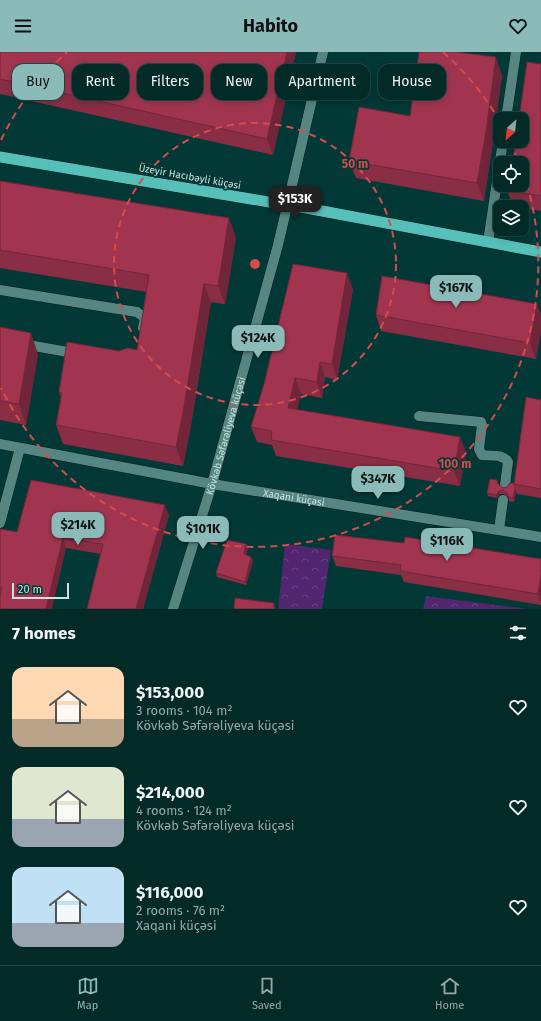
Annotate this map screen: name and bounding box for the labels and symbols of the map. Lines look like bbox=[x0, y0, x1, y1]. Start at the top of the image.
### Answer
north arrow bbox=[493, 112, 529, 148]
text: 50 m bbox=[342, 157, 368, 171]
street label: Üzeyir Hacıbəyli küçəsi bbox=[138, 160, 242, 192]
pin: $153K bbox=[267, 186, 323, 220]
centre of rings bbox=[248, 257, 262, 271]
pin: $167K bbox=[428, 275, 484, 309]
pin: $124K bbox=[230, 325, 286, 359]
street label: Kövkəb Səfərəliyeva küçəsi bbox=[204, 375, 248, 497]
text: 100 m bbox=[439, 457, 471, 471]
pin: $347K bbox=[350, 466, 406, 500]
street label: Xaqani küçəsi bbox=[262, 487, 326, 509]
pin: $214K bbox=[50, 512, 106, 546]
pin: $101K bbox=[175, 516, 231, 550]
pin: $116K bbox=[419, 528, 475, 562]
scale bar bbox=[12, 581, 69, 600]

